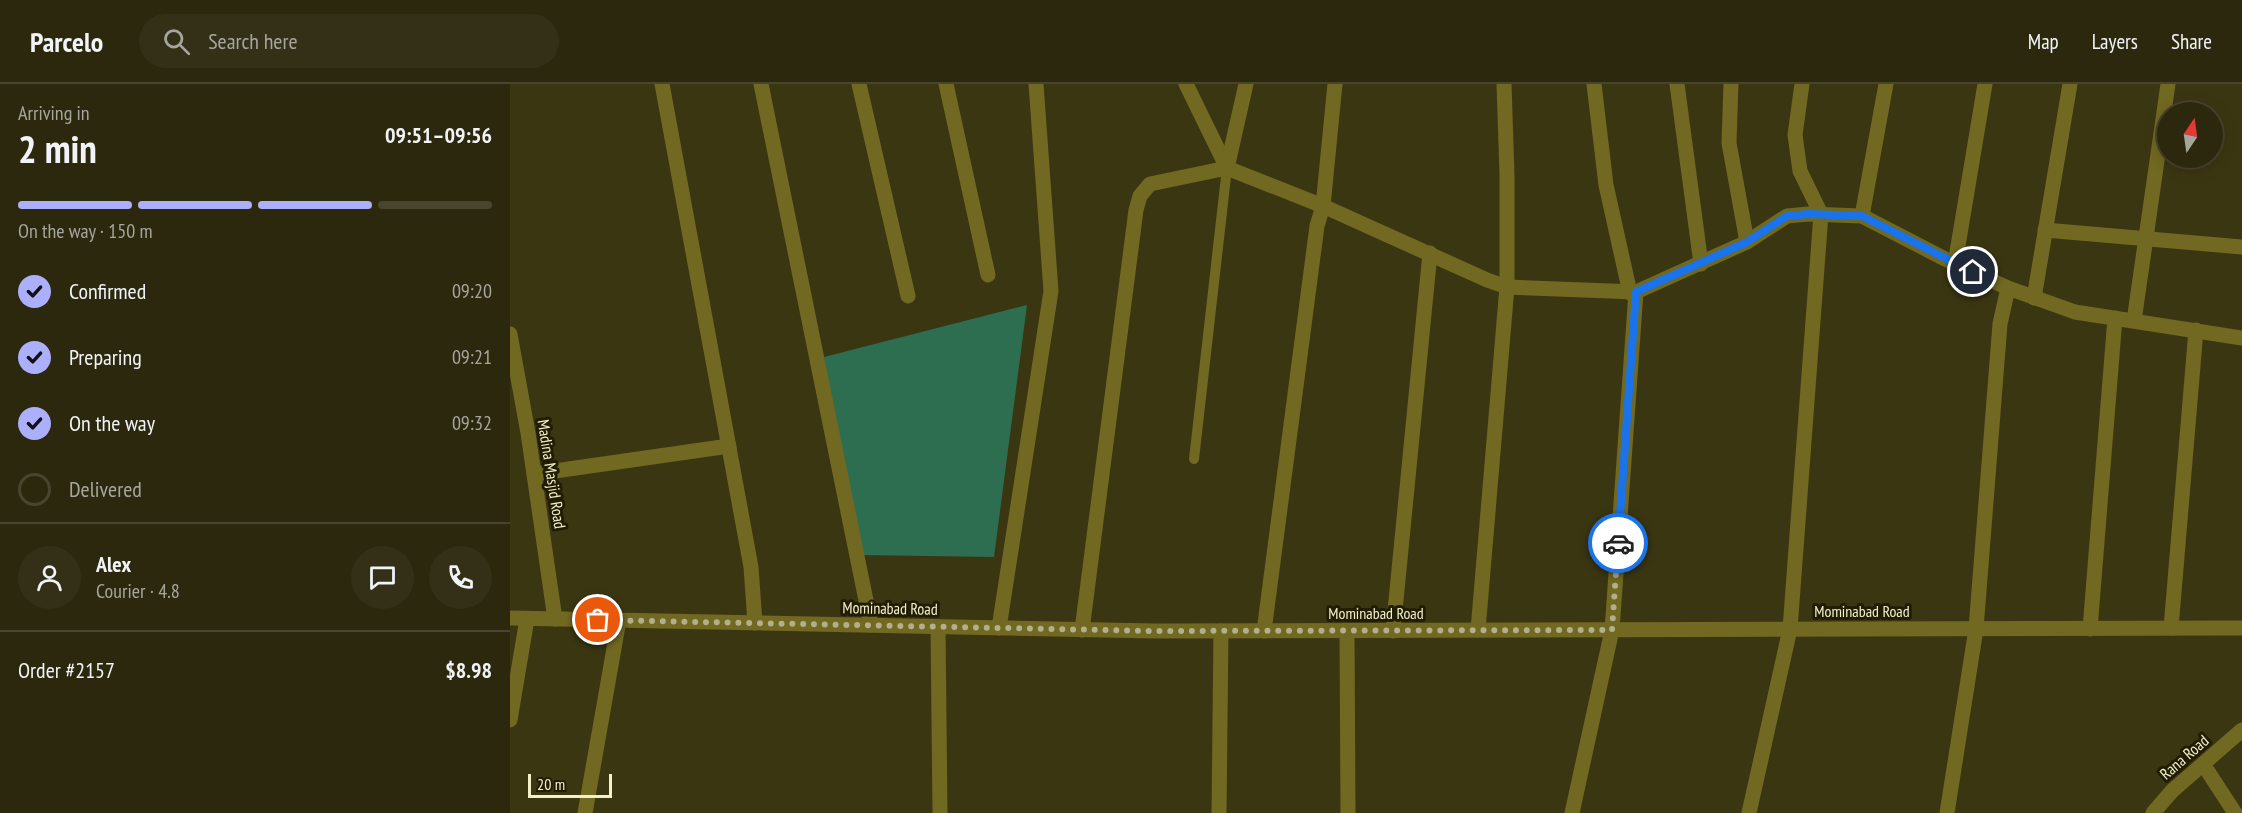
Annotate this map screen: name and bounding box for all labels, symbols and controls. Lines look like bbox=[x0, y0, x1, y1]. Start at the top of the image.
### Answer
search box bbox=[139, 14, 559, 68]
text: Parcelo bbox=[30, 23, 103, 60]
icon: search bbox=[160, 25, 193, 58]
text: Search here bbox=[208, 27, 298, 55]
text: Map bbox=[2028, 28, 2059, 55]
text: Layers bbox=[2092, 28, 2138, 55]
text: Share bbox=[2171, 28, 2212, 55]
text: Arriving in bbox=[18, 100, 90, 126]
north arrow bbox=[2157, 102, 2223, 168]
map controls bbox=[2157, 102, 2223, 168]
text: 09:51–09:56 bbox=[385, 121, 492, 149]
text: 2 min bbox=[18, 123, 97, 174]
text: On the way · 150 m bbox=[18, 218, 153, 244]
pin bbox=[1947, 246, 1998, 297]
icon: home bbox=[1956, 255, 1989, 288]
icon: check bbox=[18, 275, 51, 308]
text: Confirmed bbox=[69, 277, 146, 305]
text: 09:20 bbox=[452, 278, 492, 304]
icon: check bbox=[18, 341, 51, 374]
text: Preparing bbox=[69, 343, 142, 371]
text: 09:21 bbox=[452, 344, 492, 370]
icon: check bbox=[18, 407, 51, 440]
text: On the way bbox=[69, 409, 155, 437]
text: 09:32 bbox=[452, 410, 492, 436]
street label: Madina Masjid Road bbox=[533, 418, 571, 530]
text: Delivered bbox=[69, 475, 142, 503]
courier bbox=[1588, 513, 1648, 573]
icon: car bbox=[1602, 527, 1635, 560]
button: person bbox=[18, 546, 81, 609]
button: chat bbox=[351, 546, 414, 609]
button: phone bbox=[429, 546, 492, 609]
text: Alex bbox=[96, 550, 131, 578]
text: Courier · 4.8 bbox=[96, 578, 180, 604]
pin bbox=[572, 594, 623, 645]
street label: Mominabad Road bbox=[842, 597, 938, 619]
street label: Mominabad Road bbox=[1814, 601, 1910, 621]
icon: bag bbox=[581, 603, 614, 636]
street label: Mominabad Road bbox=[1328, 603, 1424, 623]
text: Order #2157 bbox=[18, 656, 115, 684]
text: $8.98 bbox=[445, 656, 492, 684]
street label: Rana Road bbox=[2155, 730, 2213, 784]
scale bar bbox=[528, 771, 612, 798]
text: 20 m bbox=[537, 774, 565, 794]

